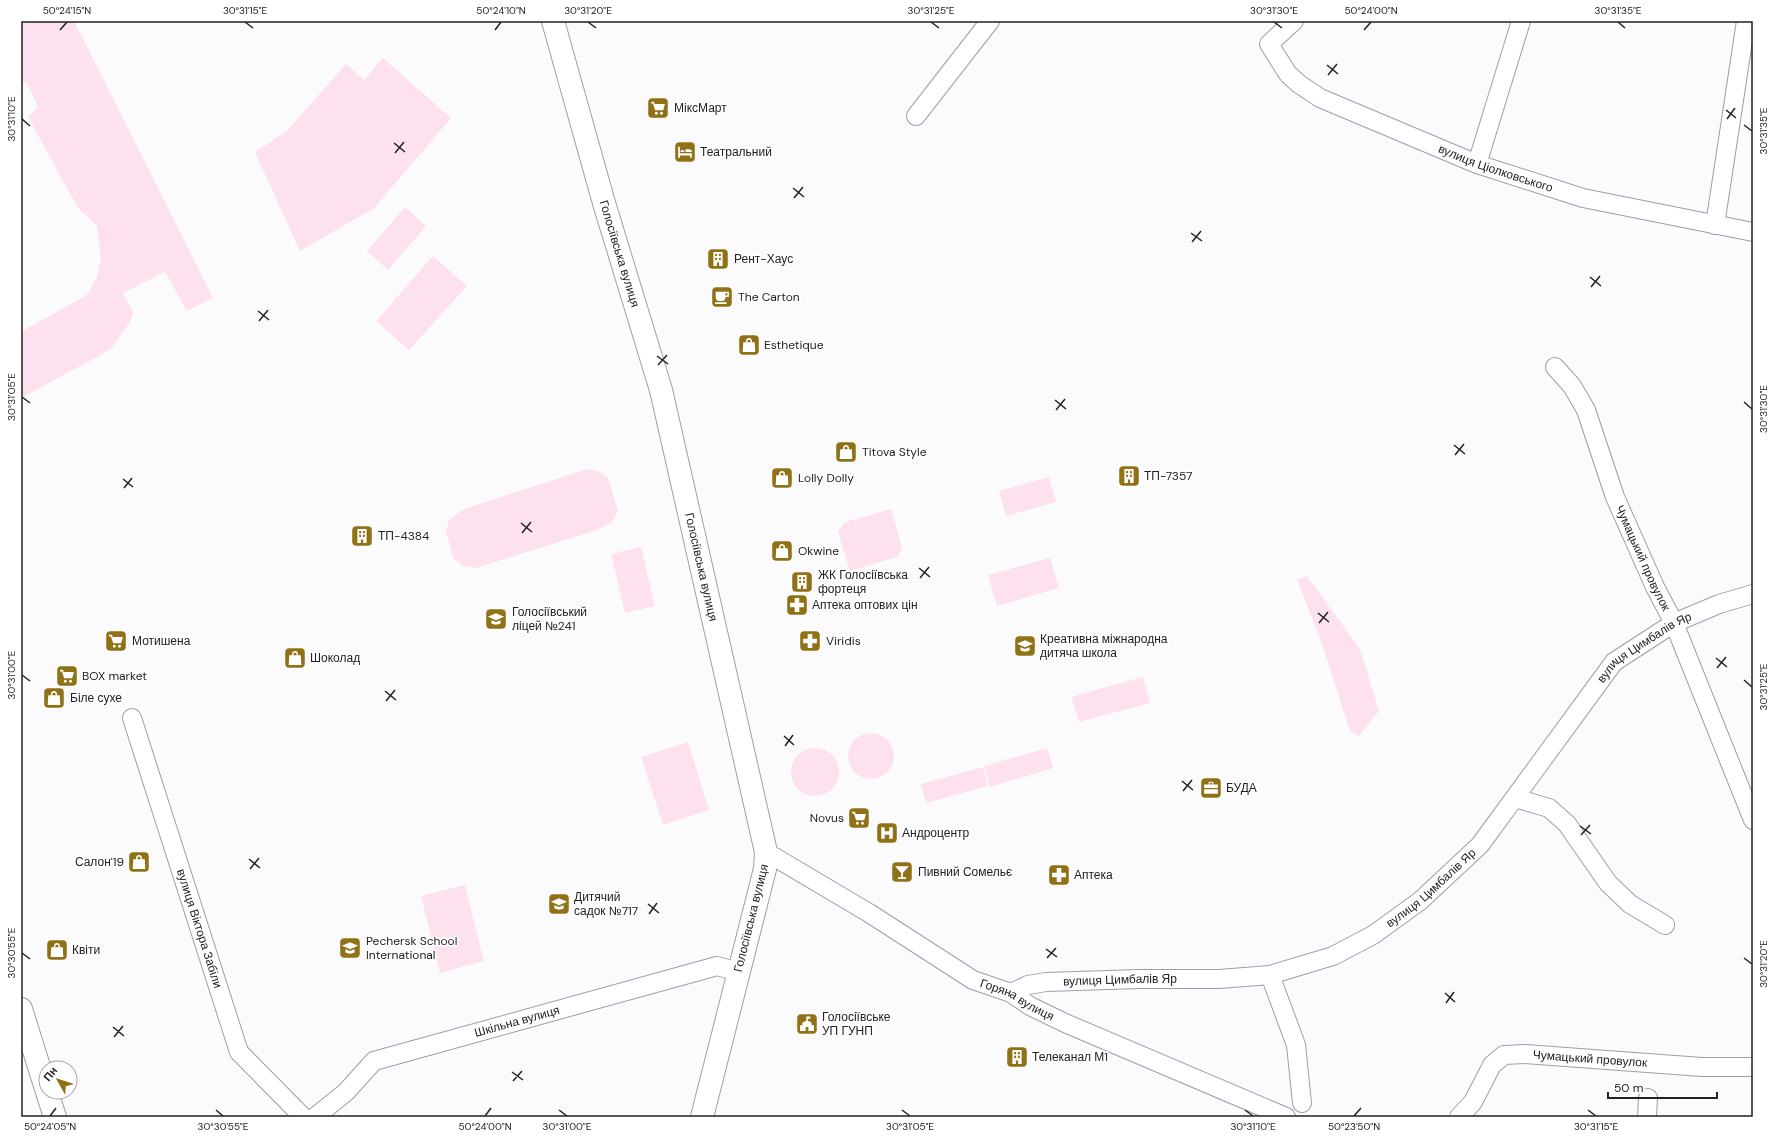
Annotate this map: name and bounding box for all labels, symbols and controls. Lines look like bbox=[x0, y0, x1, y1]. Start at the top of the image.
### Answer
text: 50°24'15"N bbox=[43, 4, 91, 17]
text: 30°31'15"E bbox=[223, 4, 267, 17]
text: 50°24'10"N bbox=[476, 4, 526, 17]
text: 30°31'20"E bbox=[564, 4, 612, 17]
text: 30°31'25"E bbox=[908, 4, 955, 17]
text: 30°31'30"E bbox=[1250, 4, 1298, 17]
text: 50°24'00"N bbox=[1344, 4, 1398, 17]
text: 30°31'35"E bbox=[1594, 4, 1642, 17]
supermarket icon: МіксМарт bbox=[645, 95, 671, 121]
text: 30°31'10"E bbox=[5, 96, 18, 142]
place label: МіксМарт bbox=[674, 100, 727, 116]
text: 30°31'35"E bbox=[1757, 107, 1770, 155]
hotel icon: Театральний bbox=[672, 139, 698, 165]
street label: вулиця Ціолковського bbox=[1436, 141, 1555, 196]
place label: Театральний bbox=[700, 144, 772, 160]
street label: Голосіївська вулиця bbox=[596, 198, 643, 309]
building icon: Рент-Хаус bbox=[705, 246, 731, 272]
place label: Рент-Хаус bbox=[734, 251, 793, 267]
cafe icon: The Carton bbox=[709, 284, 735, 310]
place label: The Carton bbox=[738, 289, 800, 305]
shop icon: Esthetique bbox=[736, 332, 762, 358]
place label: Esthetique bbox=[764, 337, 824, 353]
text: 30°31'05"E bbox=[5, 373, 18, 421]
text: 30°31'30"E bbox=[1757, 385, 1770, 433]
shop icon: Titova Style bbox=[833, 439, 859, 465]
place label: Titova Style bbox=[862, 444, 927, 460]
building icon: ТП-7357 bbox=[1116, 463, 1142, 489]
shop icon: Lolly Dolly bbox=[769, 465, 795, 491]
place label: ТП-7357 bbox=[1144, 468, 1192, 484]
place label: Lolly Dolly bbox=[798, 470, 854, 486]
street label: Чумацький провулок bbox=[1612, 503, 1674, 614]
street label: Голосіївська вулиця bbox=[681, 511, 721, 623]
building icon: ТП-4384 bbox=[349, 523, 375, 549]
place label: ТП-4384 bbox=[378, 528, 429, 544]
shop icon: Okwine bbox=[769, 538, 795, 564]
place label: Okwine bbox=[798, 543, 839, 559]
place label: ЖК Голосіївська фортеця bbox=[818, 567, 908, 597]
building icon: ЖК Голосіївська фортеця bbox=[789, 569, 815, 595]
pharmacy icon: Аптека оптових цін bbox=[784, 592, 810, 618]
place label: Аптека оптових цін bbox=[812, 597, 918, 613]
place label: Голосіївський ліцей №241 bbox=[512, 604, 587, 634]
school or university icon: Голосіївський ліцей №241 bbox=[483, 606, 509, 632]
street label: вулиця Цимбалів Яр bbox=[1593, 608, 1694, 686]
supermarket icon: Мотишена bbox=[103, 628, 129, 654]
pharmacy icon: Viridis bbox=[797, 628, 823, 654]
place label: Креативна міжнародна дитяча школа bbox=[1040, 631, 1168, 661]
place label: Мотишена bbox=[132, 633, 191, 649]
place label: Viridis bbox=[826, 633, 861, 649]
school or university icon: Креативна міжнародна дитяча школа bbox=[1012, 633, 1038, 659]
shop icon: Шоколад bbox=[282, 645, 308, 671]
text: 30°31'00"E bbox=[5, 650, 18, 699]
place label: Шоколад bbox=[310, 650, 360, 666]
supermarket icon: BOX market bbox=[54, 663, 80, 689]
text: 30°31'25"E bbox=[1757, 663, 1770, 710]
place label: BOX market bbox=[82, 668, 147, 684]
shop icon: Біле сухе bbox=[41, 685, 67, 711]
place label: Біле сухе bbox=[70, 690, 122, 706]
office icon: БУДА bbox=[1198, 775, 1224, 801]
place label: БУДА bbox=[1226, 780, 1257, 796]
supermarket icon: Novus bbox=[846, 805, 872, 831]
place label: Novus bbox=[810, 810, 844, 826]
hospital icon: Андроцентр bbox=[874, 820, 900, 846]
place label: Андроцентр bbox=[902, 825, 970, 841]
street label: вулиця Цимбалів Яр bbox=[1383, 845, 1480, 931]
shop icon: Салон'19 bbox=[126, 849, 152, 875]
place label: Салон'19 bbox=[75, 854, 124, 870]
bar icon: Пивний Сомельє bbox=[889, 859, 915, 885]
street label: Голосіївська вулиця bbox=[730, 862, 772, 974]
pharmacy icon: Аптека bbox=[1046, 862, 1072, 888]
place label: Пивний Сомельє bbox=[918, 864, 1012, 880]
street label: вулиця Віктора Забіли bbox=[173, 867, 226, 990]
place label: Аптека bbox=[1074, 867, 1113, 883]
place label: Дитячий садок №717 bbox=[574, 889, 638, 919]
school or university icon: Дитячий садок №717 bbox=[546, 891, 572, 917]
text: 30°30'55"E bbox=[5, 927, 18, 978]
place label: Pechersk School International bbox=[366, 933, 457, 963]
school or university icon: Pechersk School International bbox=[337, 935, 363, 961]
shop icon: Квіти bbox=[44, 937, 70, 963]
text: 30°31'20"E bbox=[1757, 940, 1770, 988]
place label: Квіти bbox=[72, 942, 100, 958]
street label: вулиця Цимбалів Яр bbox=[1063, 971, 1177, 989]
street label: Горяна вулиця bbox=[978, 975, 1057, 1024]
street label: Шкільна вулиця bbox=[473, 1002, 561, 1041]
place label: Голосіївське УП ГУНП bbox=[822, 1009, 891, 1039]
public building icon: Голосіївське УП ГУНП bbox=[794, 1011, 820, 1037]
building icon: Телеканал М1 bbox=[1004, 1044, 1030, 1070]
street label: Чумацький провулок bbox=[1532, 1047, 1649, 1071]
place label: Телеканал М1 bbox=[1032, 1049, 1108, 1065]
north arrow bbox=[38, 1060, 78, 1100]
text: Пн bbox=[40, 1064, 60, 1084]
scale bar bbox=[1608, 1074, 1717, 1100]
text: 50 m bbox=[1614, 1080, 1643, 1096]
text: 50°24'05"N bbox=[24, 1120, 76, 1133]
text: 30°30'55"E bbox=[198, 1120, 249, 1133]
text: 50°24'00"N bbox=[458, 1120, 512, 1133]
text: 30°31'00"E bbox=[543, 1120, 592, 1133]
text: 30°31'05"E bbox=[886, 1120, 934, 1133]
text: 30°31'10"E bbox=[1230, 1120, 1276, 1133]
text: 50°23'50"N bbox=[1328, 1120, 1380, 1133]
text: 30°31'15"E bbox=[1574, 1120, 1618, 1133]

